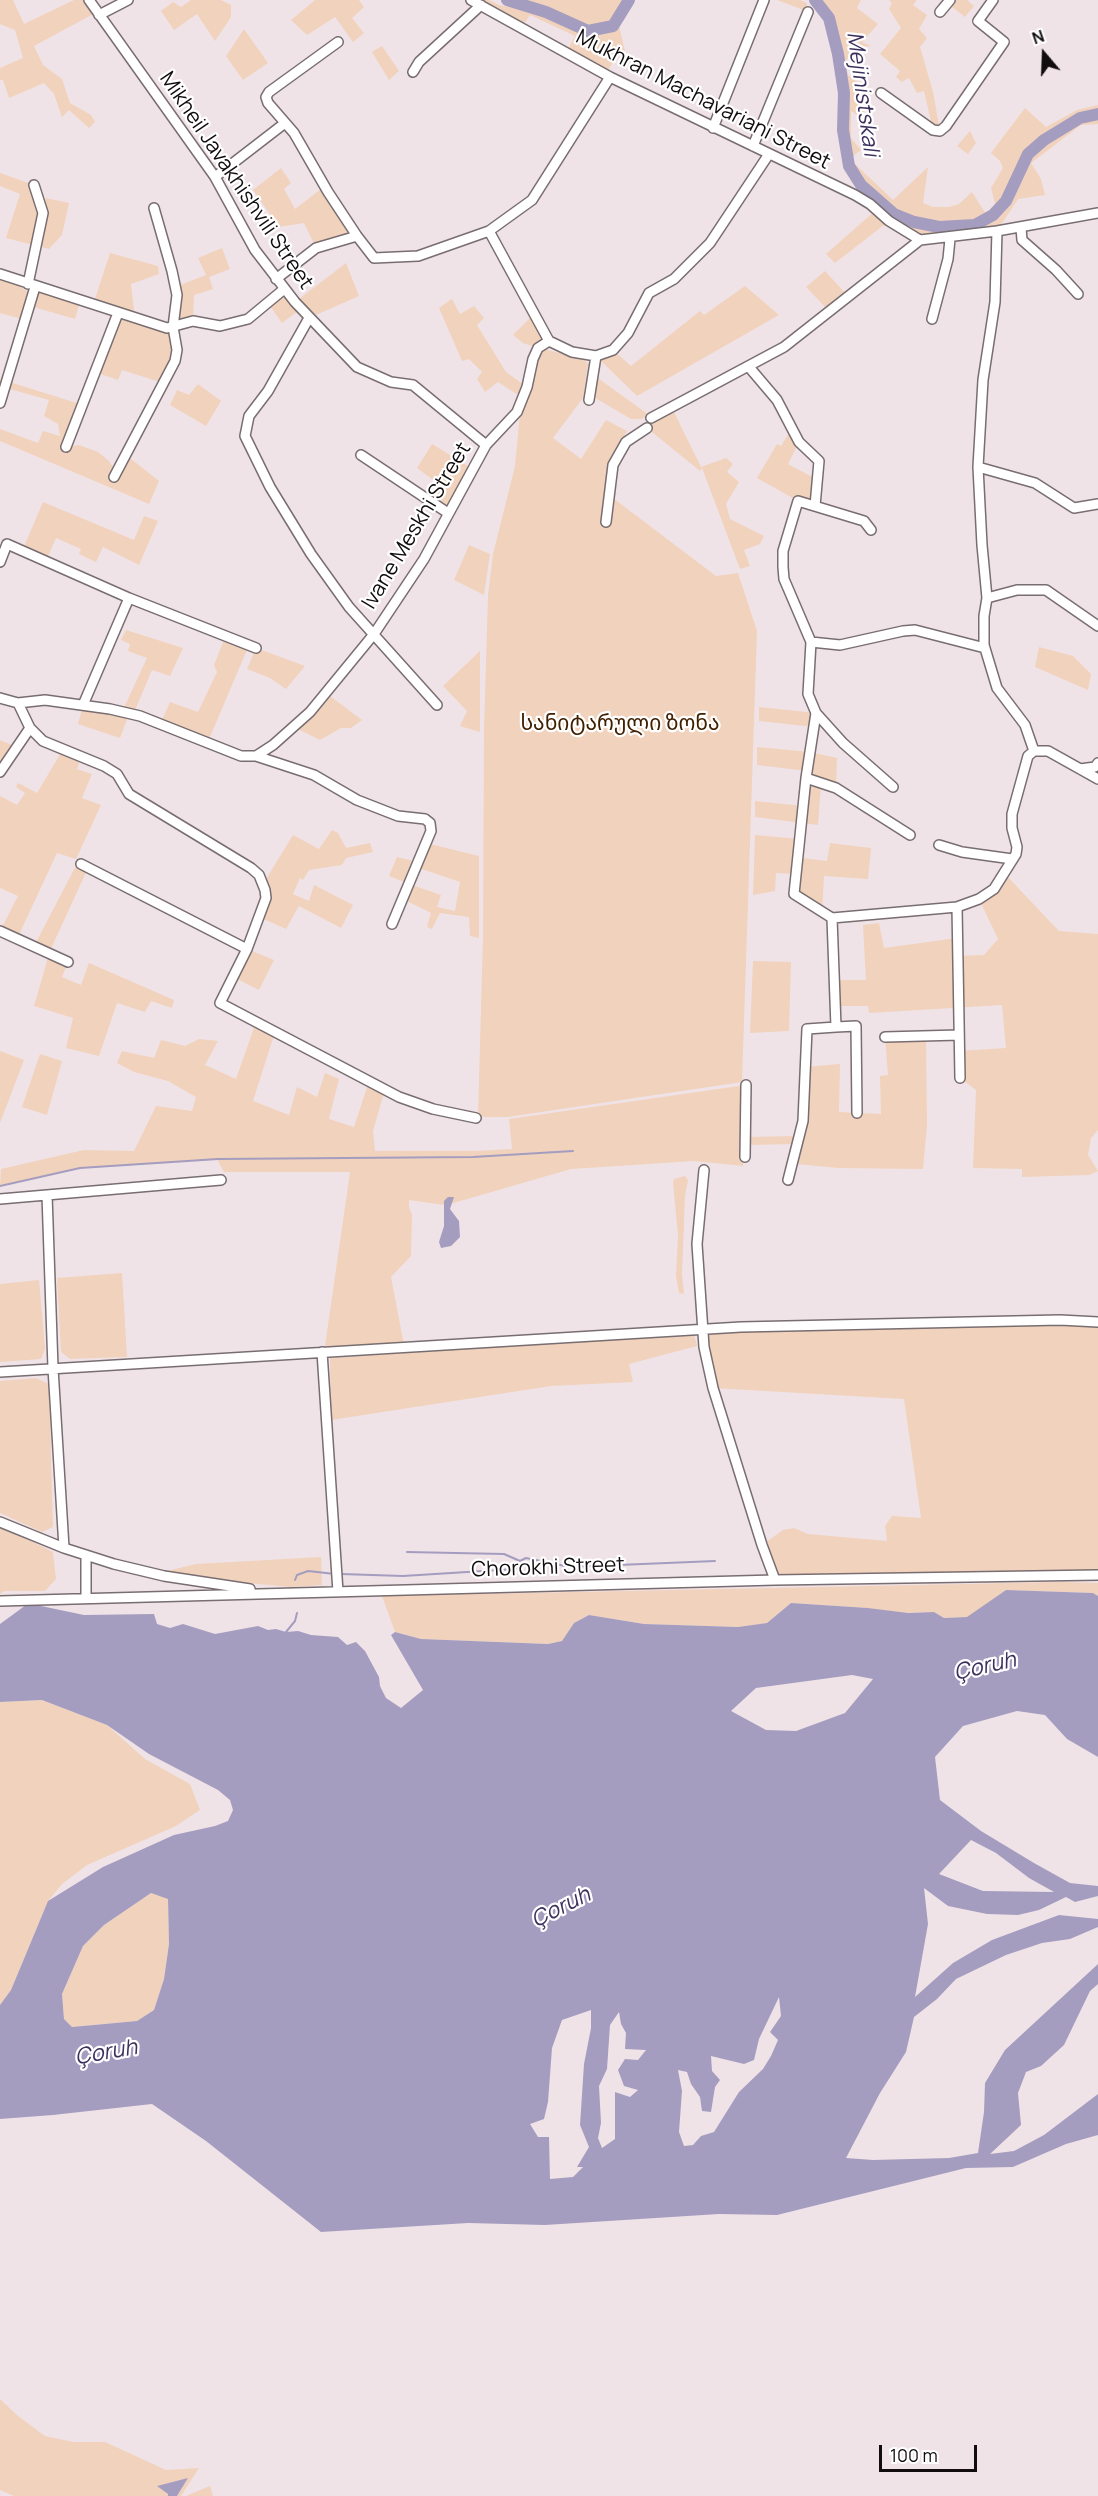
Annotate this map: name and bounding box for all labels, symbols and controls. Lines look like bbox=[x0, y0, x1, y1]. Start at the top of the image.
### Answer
north arrow bbox=[1014, 24, 1074, 84]
street label: Mukhran Machavariani Street bbox=[572, 25, 834, 175]
text: N bbox=[1029, 25, 1047, 49]
water label: Mejinistskali bbox=[840, 30, 884, 158]
street label: Mikheil Javakhishvili Street bbox=[154, 67, 318, 295]
street label: Ivane Meskhi Street bbox=[357, 438, 477, 614]
park label: სანიტარული ზონა bbox=[520, 711, 720, 737]
street label: Chorokhi Street bbox=[471, 1553, 625, 1583]
water label: Çoruh bbox=[951, 1647, 1019, 1687]
water label: Çoruh bbox=[527, 1882, 595, 1934]
water label: Çoruh bbox=[73, 2035, 139, 2071]
scale bar bbox=[882, 2433, 980, 2471]
text: 100 m bbox=[890, 2443, 938, 2467]

